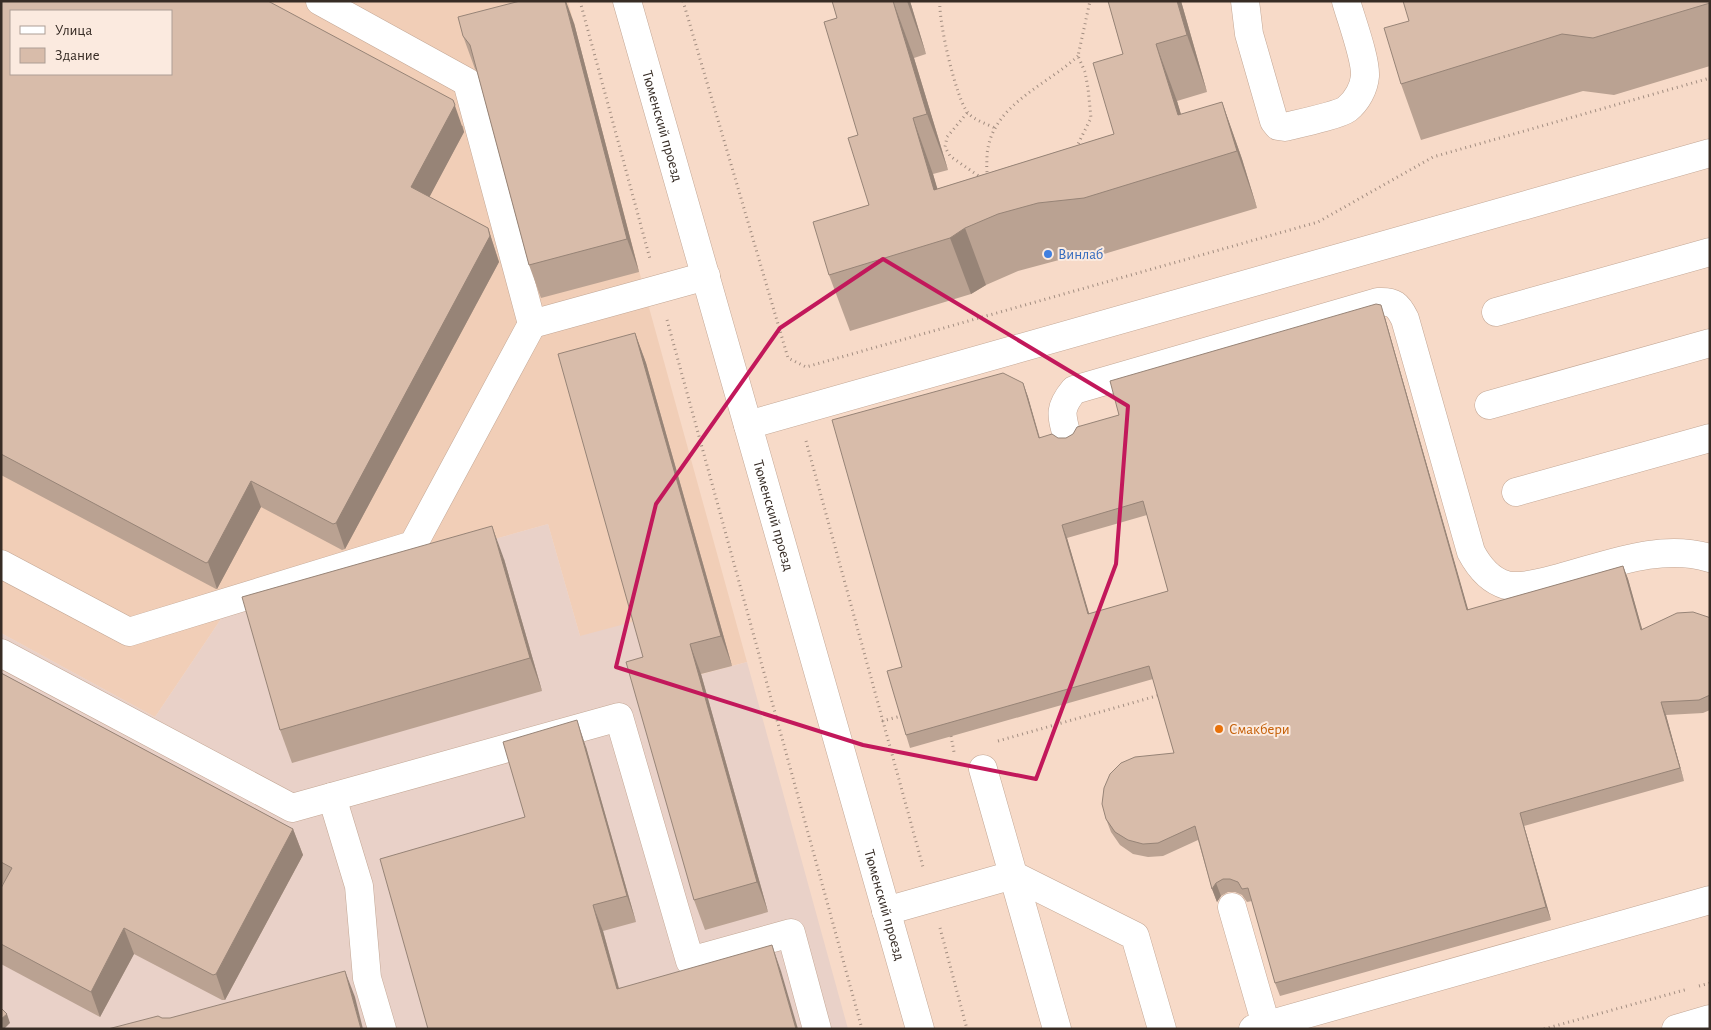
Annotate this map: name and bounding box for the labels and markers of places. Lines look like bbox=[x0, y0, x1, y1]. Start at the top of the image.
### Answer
place label: Винлаб bbox=[1058, 247, 1103, 262]
marker: Винлаб bbox=[1042, 248, 1054, 260]
place label: Смакбери bbox=[1229, 722, 1290, 737]
marker: Смакбери bbox=[1213, 723, 1225, 735]

